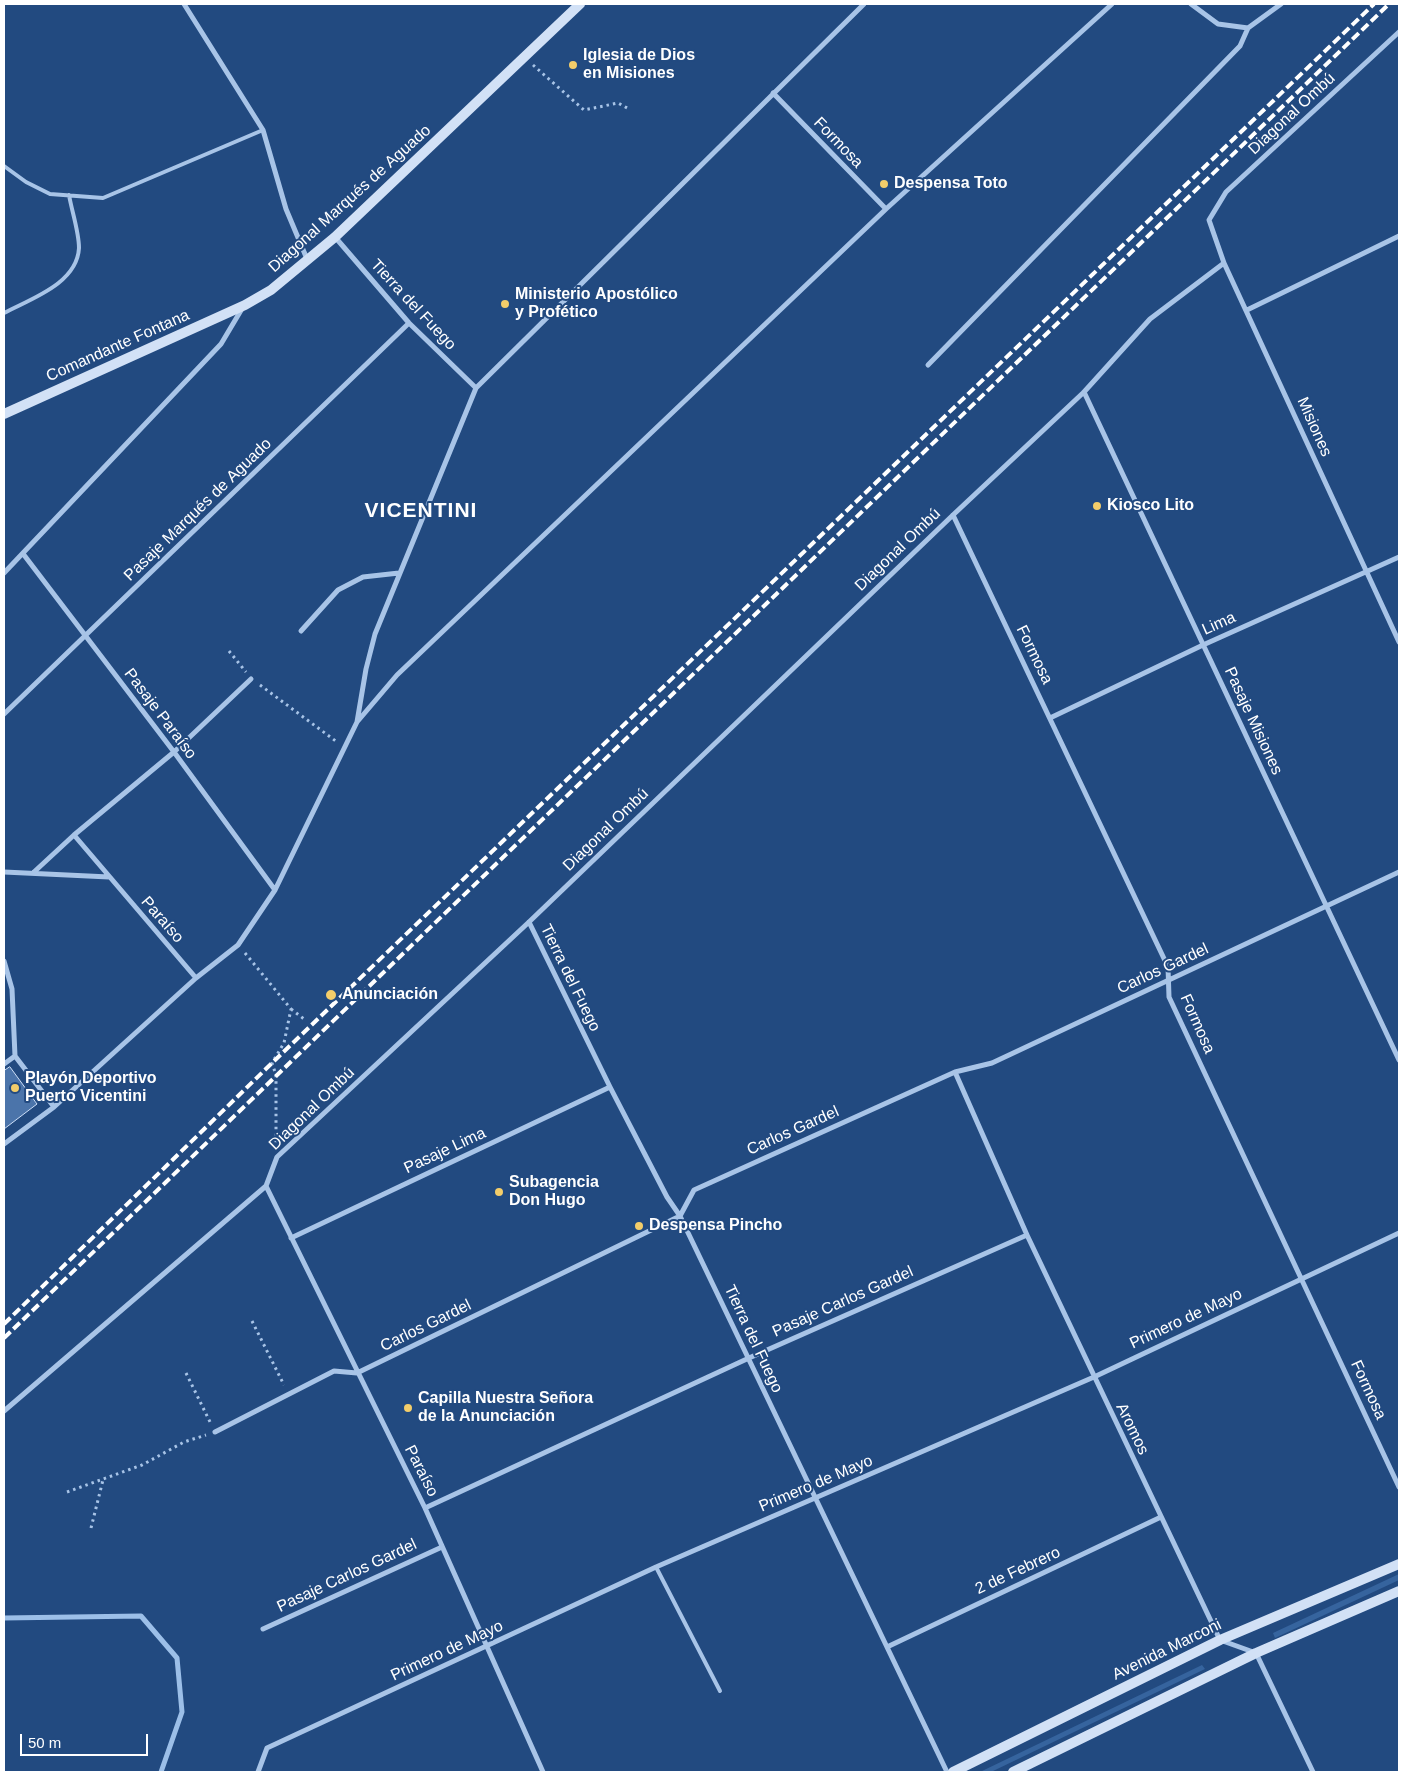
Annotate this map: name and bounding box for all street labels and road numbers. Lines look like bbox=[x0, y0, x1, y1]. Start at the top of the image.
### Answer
street label: Diagonal Ombú bbox=[1245, 69, 1339, 159]
street label: Formosa bbox=[809, 114, 867, 172]
street label: Diagonal Marqués de Aguado bbox=[265, 121, 435, 277]
street label: Tierra del Fuego bbox=[366, 256, 460, 354]
street label: Comandante Fontana bbox=[43, 306, 193, 386]
street label: Misiones bbox=[1292, 394, 1336, 460]
street label: Pasaje Marqués de Aguado bbox=[120, 435, 276, 585]
street label: Diagonal Ombú bbox=[851, 504, 945, 596]
street label: Lima bbox=[1199, 608, 1239, 640]
street label: Formosa bbox=[1012, 622, 1056, 688]
street label: Pasaje Misiones bbox=[1220, 664, 1286, 778]
street label: Pasaje Paraíso bbox=[120, 665, 200, 763]
street label: Diagonal Ombú bbox=[559, 784, 653, 876]
street label: Paraíso bbox=[137, 893, 187, 947]
street label: Tierra del Fuego bbox=[536, 921, 604, 1035]
street label: Carlos Gardel bbox=[1114, 939, 1212, 999]
street label: Formosa bbox=[1175, 991, 1219, 1057]
street label: Diagonal Ombú bbox=[265, 1063, 359, 1155]
street label: Carlos Gardel bbox=[744, 1102, 842, 1160]
street label: Pasaje Lima bbox=[401, 1124, 489, 1178]
street label: Pasaje Carlos Gardel bbox=[770, 1262, 916, 1342]
street label: Tierra del Fuego bbox=[720, 1282, 786, 1396]
street label: Primero de Mayo bbox=[1127, 1285, 1245, 1353]
street label: Carlos Gardel bbox=[377, 1296, 475, 1356]
street label: Formosa bbox=[1346, 1357, 1390, 1423]
street label: Aromos bbox=[1111, 1400, 1153, 1458]
street label: Paraíso bbox=[400, 1442, 442, 1500]
street label: Primero de Mayo bbox=[756, 1451, 876, 1517]
street label: Pasaje Carlos Gardel bbox=[274, 1535, 420, 1617]
street label: 2 de Febrero bbox=[972, 1543, 1064, 1599]
street label: Avenida Marconi bbox=[1109, 1615, 1225, 1685]
street label: Primero de Mayo bbox=[388, 1617, 506, 1685]

